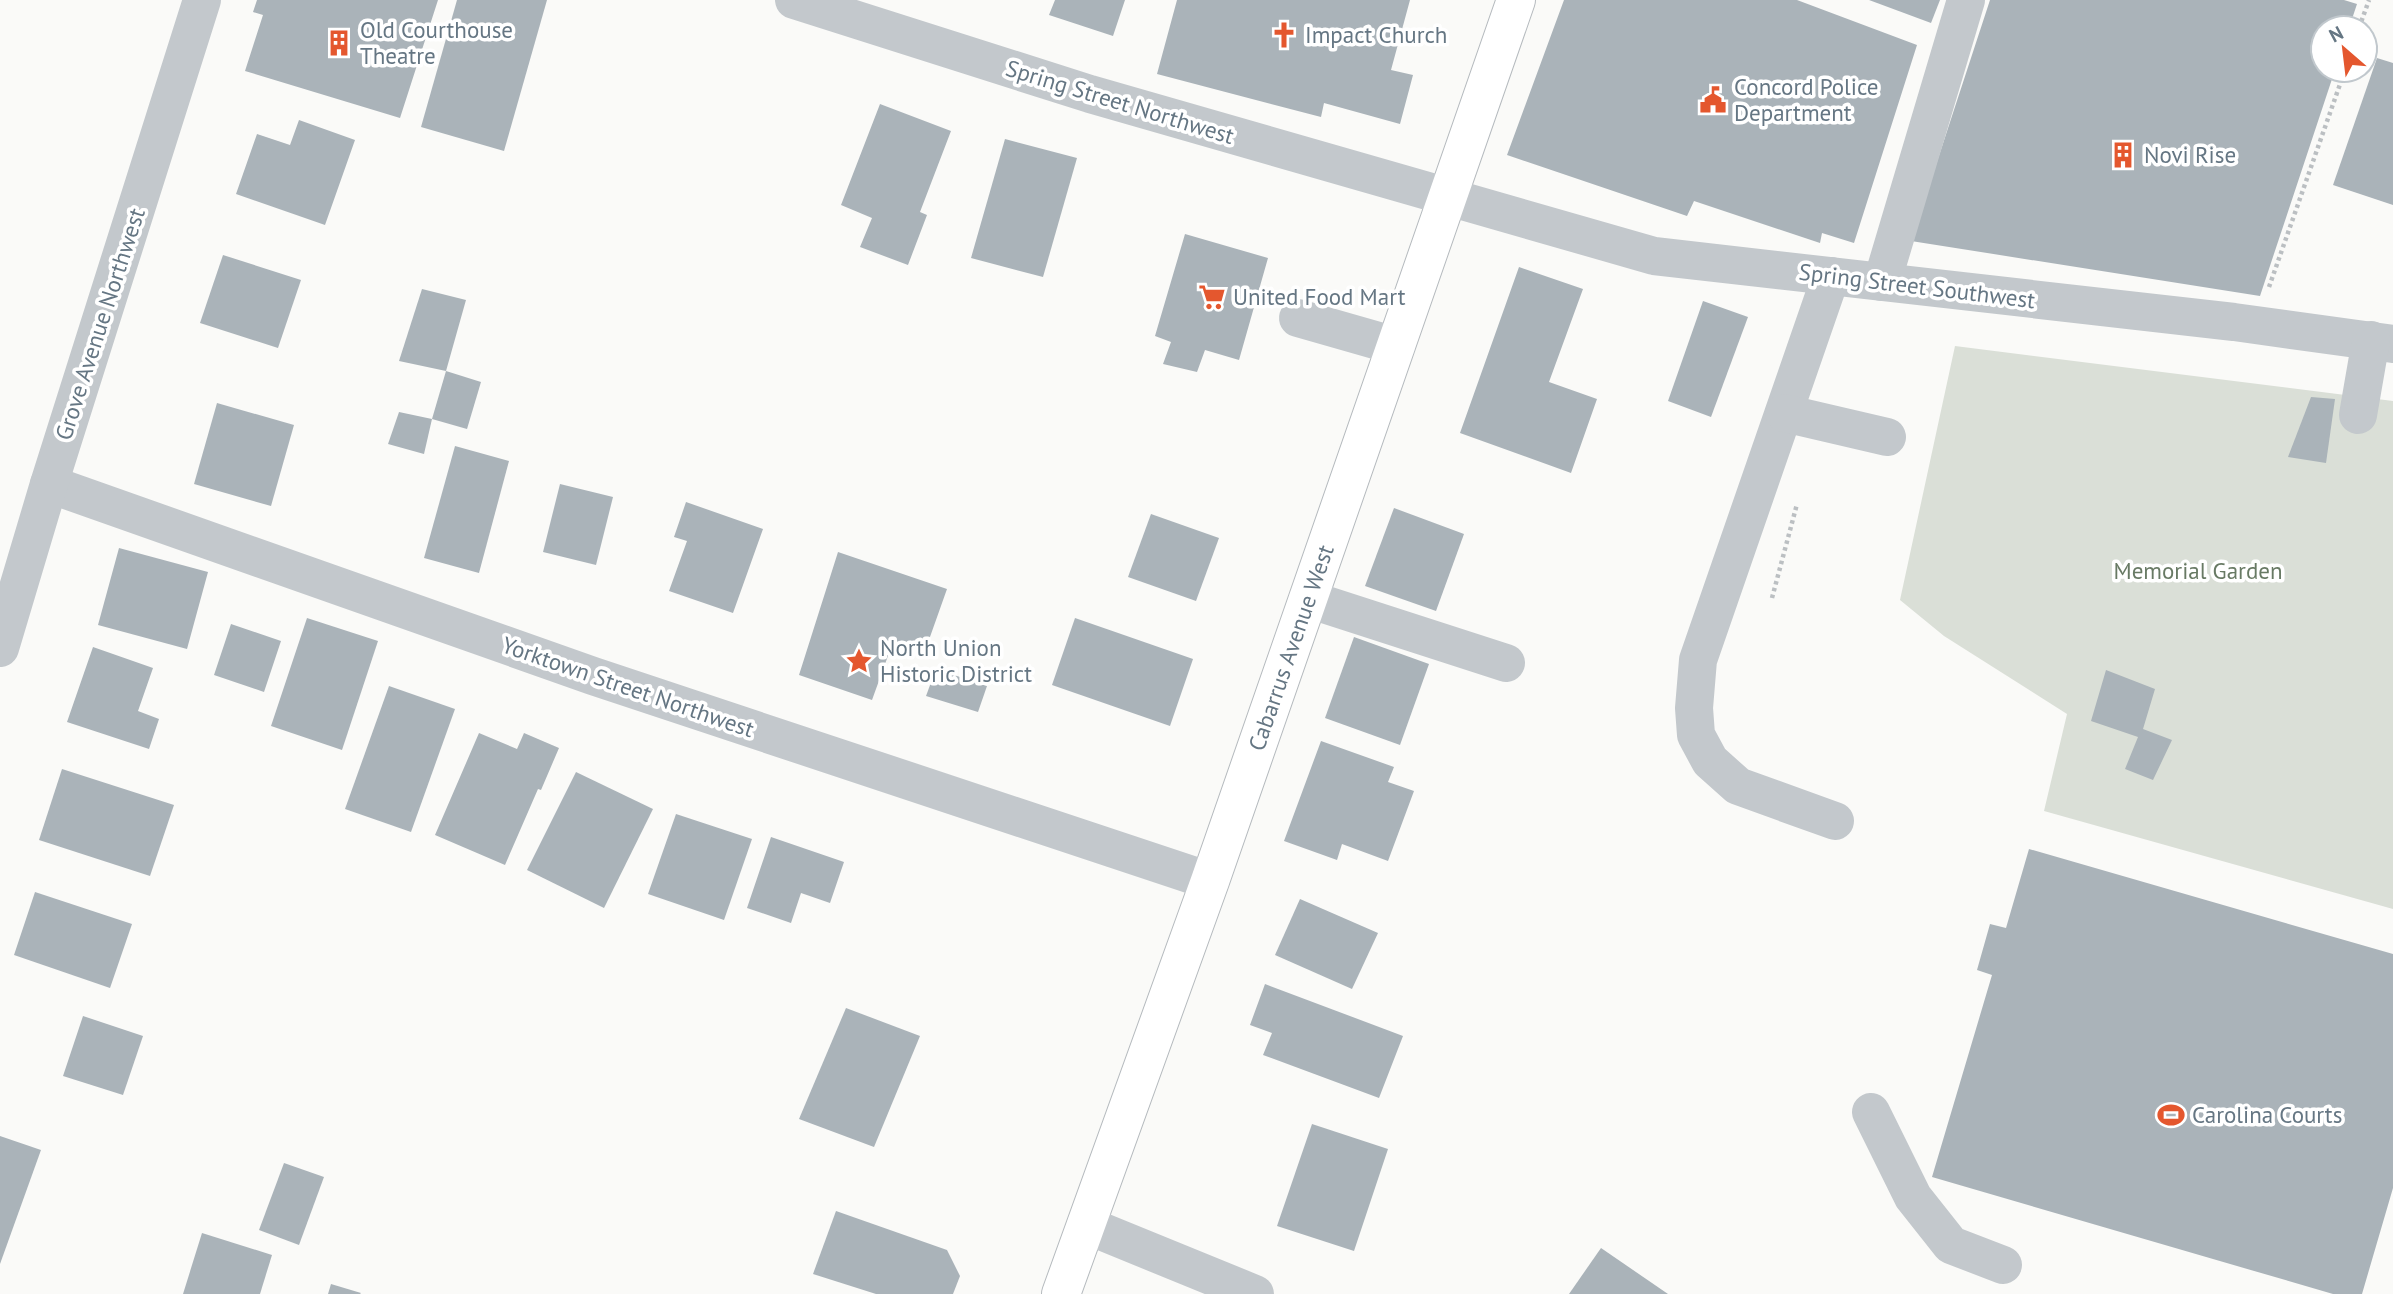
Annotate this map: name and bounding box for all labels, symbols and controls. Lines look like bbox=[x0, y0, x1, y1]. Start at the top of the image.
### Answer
north arrow bbox=[2309, 14, 2379, 84]
place label: Old Courthouse Theatre bbox=[360, 15, 513, 70]
church icon: Impact Church bbox=[1269, 20, 1299, 50]
place label: Impact Church bbox=[1305, 20, 1447, 49]
text: N bbox=[2325, 20, 2347, 48]
building icon: Old Courthouse Theatre bbox=[324, 28, 354, 58]
street label: Spring Street Northwest bbox=[1003, 53, 1238, 150]
place label: Concord Police Department bbox=[1734, 72, 1879, 127]
public building icon: Concord Police Department bbox=[1698, 85, 1728, 115]
building icon: Novi Rise bbox=[2108, 140, 2138, 170]
place label: Novi Rise bbox=[2144, 140, 2236, 169]
street label: Grove Avenue Northwest bbox=[48, 204, 151, 444]
street label: Spring Street Southwest bbox=[1797, 257, 2037, 314]
supermarket icon: United Food Mart bbox=[1197, 282, 1227, 312]
place label: United Food Mart bbox=[1233, 282, 1406, 311]
street label: Cabarrus Avenue West bbox=[1241, 541, 1340, 754]
park label: Memorial Garden bbox=[2113, 556, 2283, 585]
street label: Yorktown Street Northwest bbox=[498, 630, 758, 743]
place label: North Union Historic District bbox=[880, 633, 1032, 688]
place icon: North Union Historic District bbox=[844, 646, 874, 676]
sports icon: Carolina Courts bbox=[2156, 1100, 2186, 1130]
place label: Carolina Courts bbox=[2192, 1100, 2342, 1129]

